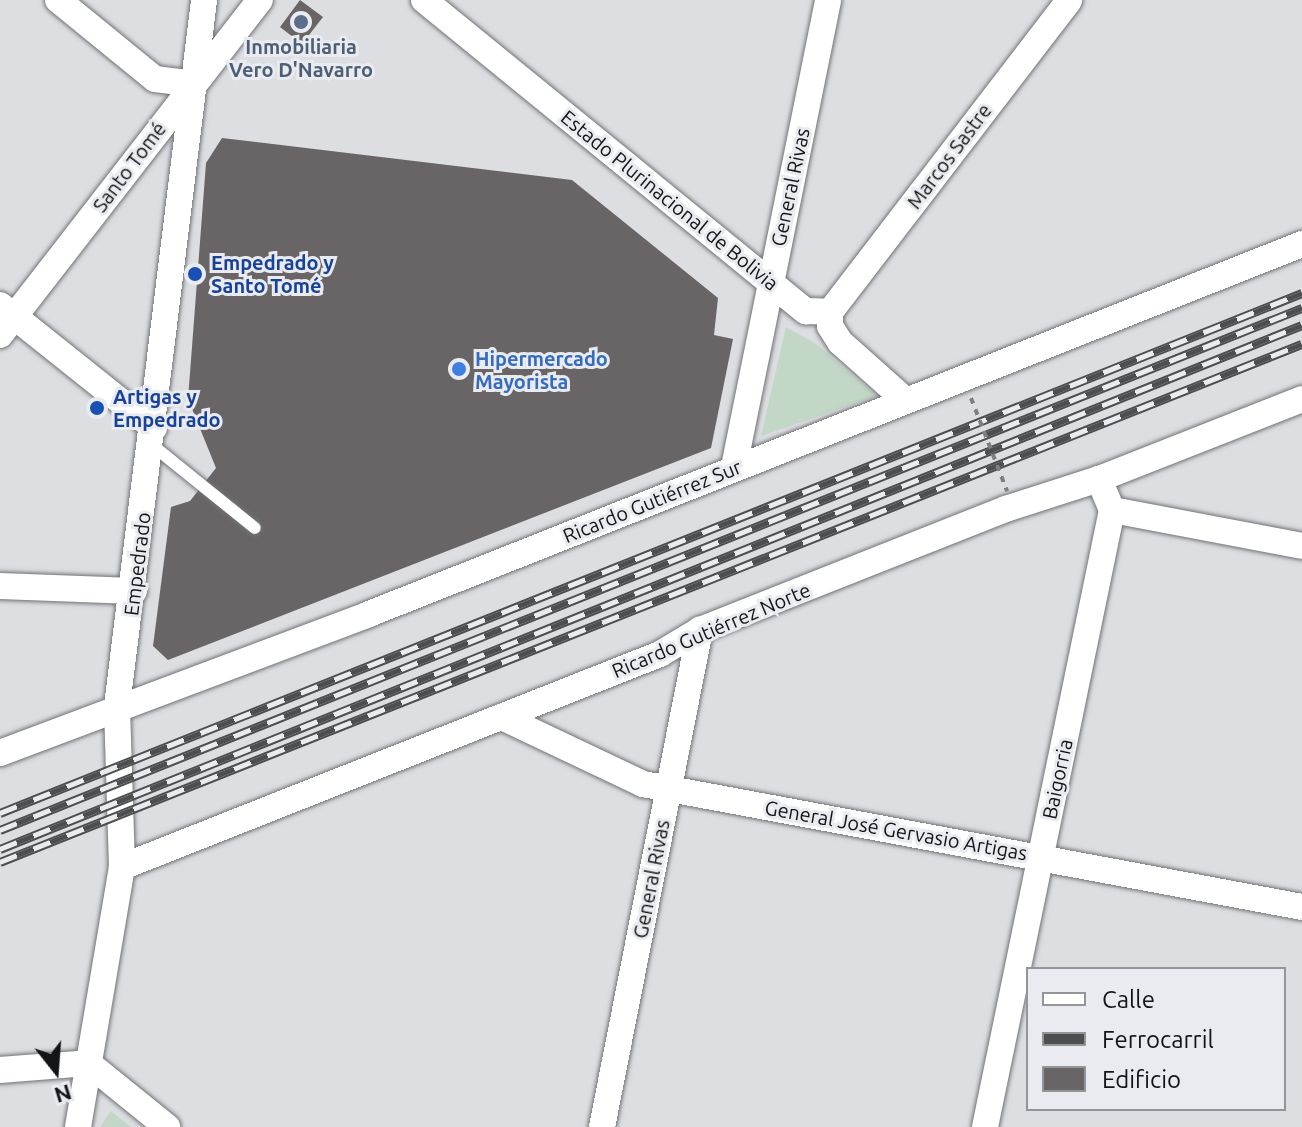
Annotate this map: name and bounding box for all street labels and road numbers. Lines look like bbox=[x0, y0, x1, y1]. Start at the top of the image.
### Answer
street label: Marcos Sastre bbox=[902, 99, 996, 213]
street label: Estado Plurinacional de Bolivia bbox=[556, 105, 784, 295]
street label: Santo Tomé bbox=[87, 117, 171, 217]
street label: General Rivas bbox=[766, 126, 814, 248]
street label: Ricardo Gutiérrez Sur bbox=[559, 454, 745, 548]
street label: Empedrado bbox=[119, 511, 155, 617]
street label: Ricardo Gutiérrez Norte bbox=[608, 577, 814, 683]
street label: Baigorria bbox=[1037, 737, 1077, 821]
street label: General José Gervasio Artigas bbox=[763, 795, 1029, 865]
street label: General Rivas bbox=[628, 818, 674, 940]

